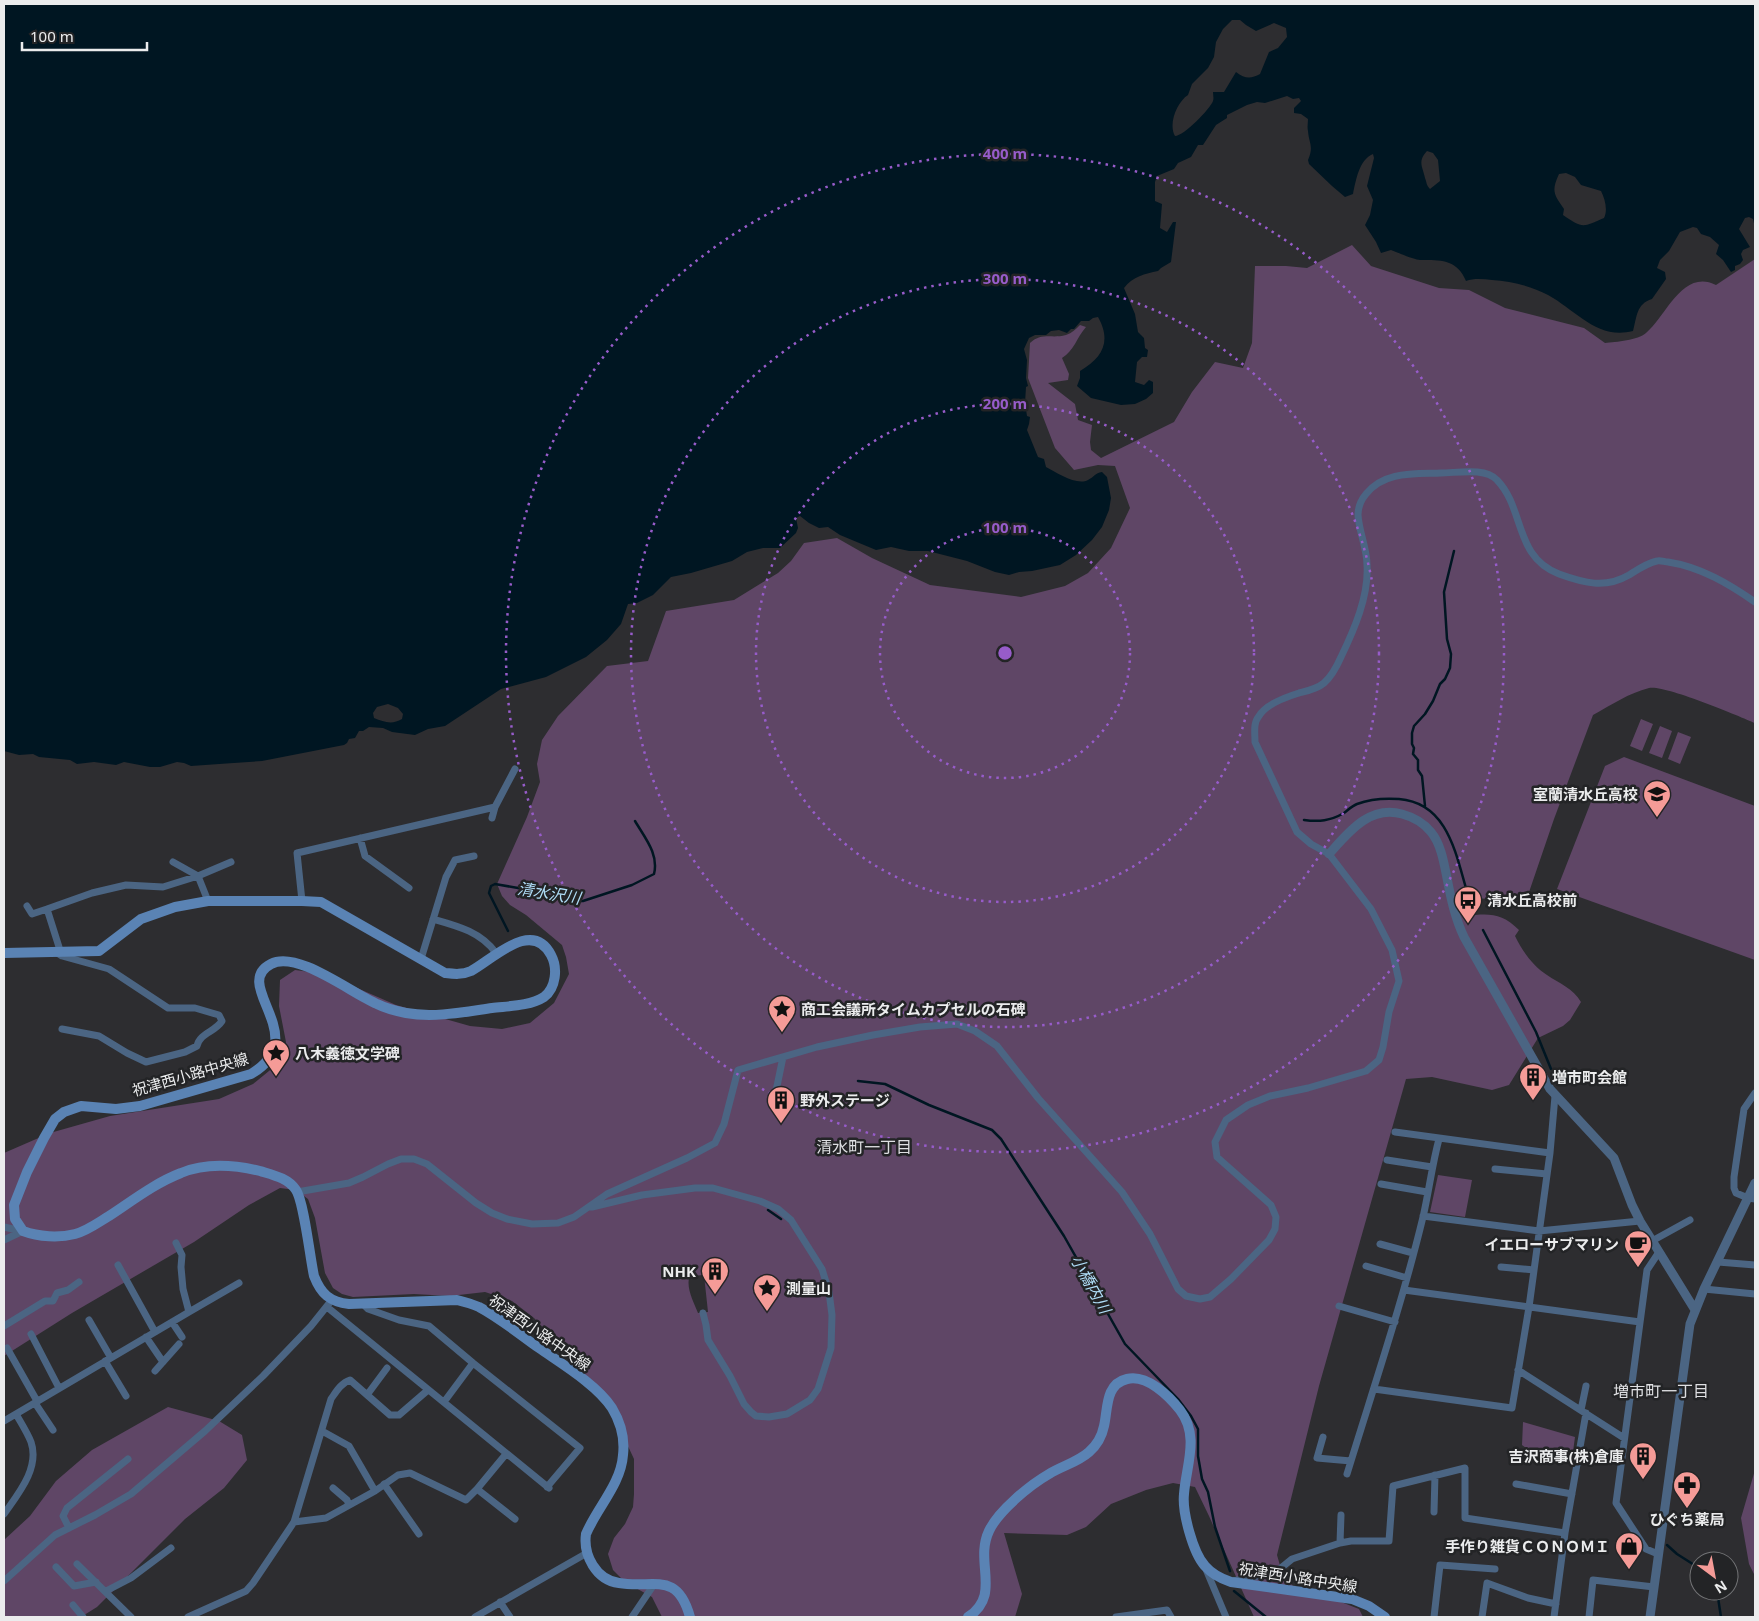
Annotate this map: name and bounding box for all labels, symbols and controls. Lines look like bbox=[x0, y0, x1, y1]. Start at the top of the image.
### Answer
scale bar bbox=[22, 20, 148, 52]
text: 100 m bbox=[30, 26, 74, 46]
text: 400 m bbox=[983, 143, 1027, 163]
text: 300 m bbox=[983, 268, 1027, 288]
text: 200 m bbox=[983, 393, 1027, 413]
text: 100 m bbox=[983, 517, 1027, 537]
centre of rings bbox=[996, 644, 1014, 662]
school or university icon: 室蘭清水丘高校 bbox=[1642, 779, 1672, 818]
place label: 室蘭清水丘高校 bbox=[1533, 784, 1638, 804]
water label: 清水沢川 bbox=[516, 877, 584, 909]
bus stop icon: 清水丘高校前 bbox=[1453, 885, 1483, 924]
place label: 清水丘高校前 bbox=[1487, 890, 1577, 910]
place icon: 商工会議所タイムカプセルの石碑 bbox=[767, 994, 797, 1033]
place label: 商工会議所タイムカプセルの石碑 bbox=[801, 999, 1026, 1019]
place icon: 八木義徳文学碑 bbox=[261, 1038, 291, 1077]
place label: 八木義徳文学碑 bbox=[295, 1043, 400, 1063]
street label: 祝津西小路中央線 bbox=[130, 1048, 250, 1100]
building icon: 増市町会館 bbox=[1518, 1062, 1548, 1101]
place label: 増市町会館 bbox=[1552, 1067, 1627, 1087]
building icon: 野外ステージ bbox=[766, 1085, 796, 1124]
place label: 野外ステージ bbox=[800, 1090, 890, 1110]
district label: 清水町一丁目 bbox=[816, 1136, 912, 1158]
cafe icon: イエローサブマリン bbox=[1623, 1229, 1653, 1268]
place label: イエローサブマリン bbox=[1484, 1234, 1619, 1254]
water label: 小橋内川 bbox=[1066, 1251, 1117, 1319]
building icon: NHK bbox=[700, 1256, 730, 1295]
place label: NHK bbox=[662, 1261, 696, 1281]
place icon: 測量山 bbox=[752, 1273, 782, 1312]
place label: 測量山 bbox=[786, 1278, 831, 1298]
street label: 祝津西小路中央線 bbox=[485, 1289, 595, 1375]
district label: 増市町一丁目 bbox=[1613, 1380, 1709, 1402]
building icon: 吉沢商事(株)倉庫 bbox=[1628, 1441, 1658, 1480]
place label: 吉沢商事(株)倉庫 bbox=[1509, 1446, 1624, 1466]
pharmacy icon: ひぐち薬局 bbox=[1672, 1470, 1702, 1509]
place label: ひぐち薬局 bbox=[1649, 1509, 1725, 1529]
shop icon: 手作り雑貨ＣＯＮＯＭＩ bbox=[1614, 1531, 1644, 1570]
place label: 手作り雑貨ＣＯＮＯＭＩ bbox=[1445, 1536, 1610, 1556]
north arrow bbox=[1689, 1551, 1739, 1601]
street label: 祝津西小路中央線 bbox=[1237, 1558, 1359, 1596]
text: N bbox=[1711, 1576, 1731, 1599]

